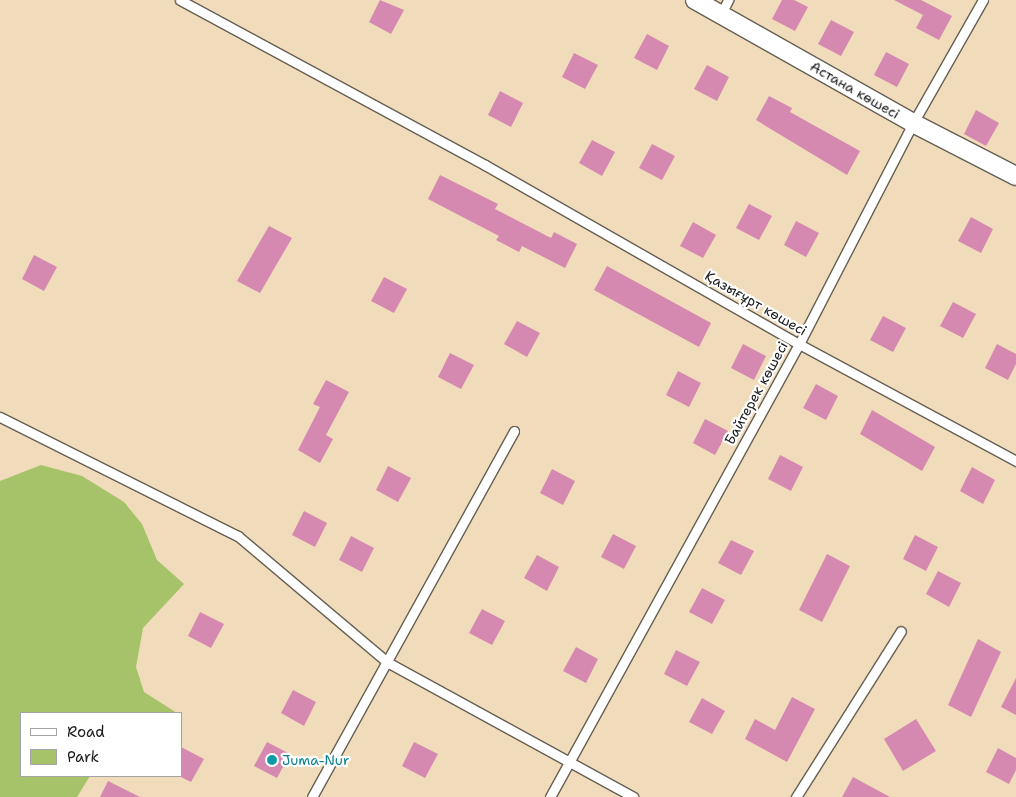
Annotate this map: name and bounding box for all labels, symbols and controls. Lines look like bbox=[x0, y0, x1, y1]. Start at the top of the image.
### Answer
street label: Астана көшесі bbox=[807, 58, 903, 122]
street label: Қазығұрт көшесі bbox=[702, 267, 810, 339]
street label: Байтерек көшесі bbox=[721, 339, 791, 447]
legend bbox=[20, 712, 182, 777]
text: Road bbox=[67, 722, 105, 742]
text: Park bbox=[67, 747, 99, 767]
place label: Juma-Nur bbox=[282, 752, 349, 768]
marker: Juma-Nur bbox=[266, 754, 278, 766]

